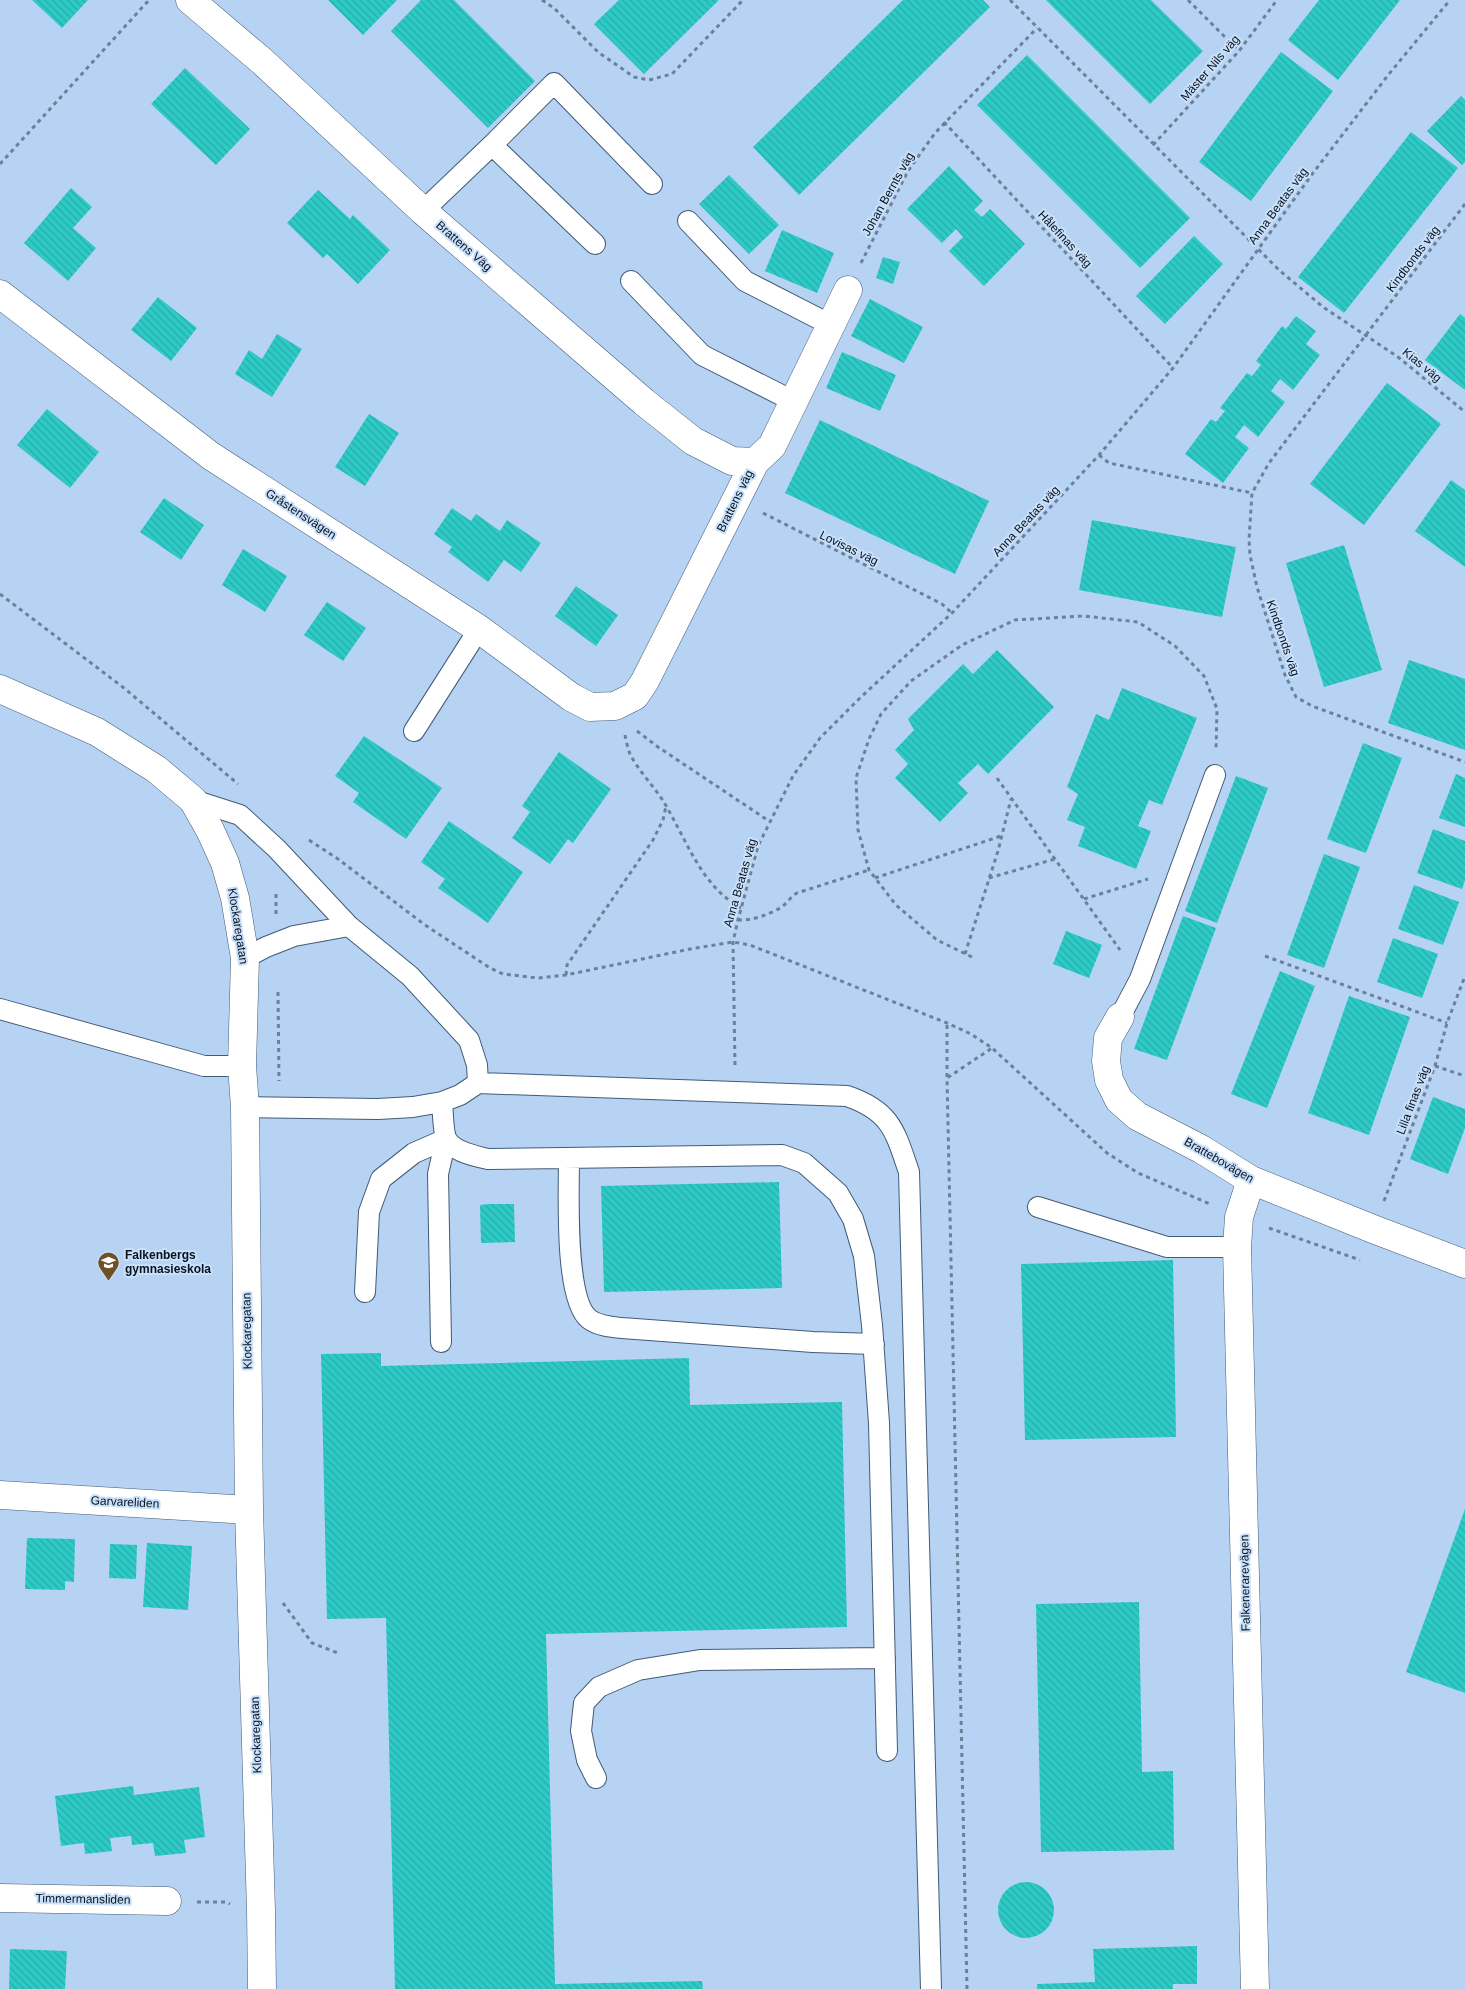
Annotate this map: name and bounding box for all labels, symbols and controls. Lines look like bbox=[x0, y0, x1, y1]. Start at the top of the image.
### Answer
street label: Mäster Nils väg bbox=[1178, 32, 1242, 104]
street label: Johan Bernts väg bbox=[859, 150, 917, 238]
street label: Anna Beatas väg bbox=[1245, 165, 1311, 247]
street label: Hålefinas väg bbox=[1035, 208, 1095, 270]
street label: Brattens Väg bbox=[433, 218, 495, 274]
street label: Kindbonds väg bbox=[1384, 223, 1442, 295]
street label: Kias väg bbox=[1400, 345, 1444, 385]
street label: Brattens väg bbox=[714, 468, 756, 534]
street label: Anna Beatas väg bbox=[990, 483, 1062, 559]
street label: Gråstensvägen bbox=[263, 486, 339, 542]
street label: Lovisas väg bbox=[817, 528, 881, 568]
street label: Kindbonds väg bbox=[1263, 598, 1303, 678]
street label: Anna Beatas väg bbox=[721, 837, 759, 929]
street label: Klockaregatan bbox=[225, 887, 251, 965]
street label: Lilla finas väg bbox=[1393, 1064, 1433, 1136]
street label: Brattebovägen bbox=[1182, 1134, 1256, 1186]
place label: Falkenbergs gymnasieskola bbox=[125, 1248, 211, 1276]
school or university icon: Falkenbergs gymnasieskola bbox=[97, 1250, 121, 1281]
street label: Klockaregatan bbox=[239, 1293, 255, 1369]
street label: Garvareliden bbox=[90, 1493, 160, 1511]
street label: Falkenerarevägen bbox=[1237, 1535, 1253, 1631]
street label: Klockaregatan bbox=[248, 1696, 264, 1774]
street label: Timmermansliden bbox=[35, 1891, 131, 1907]

